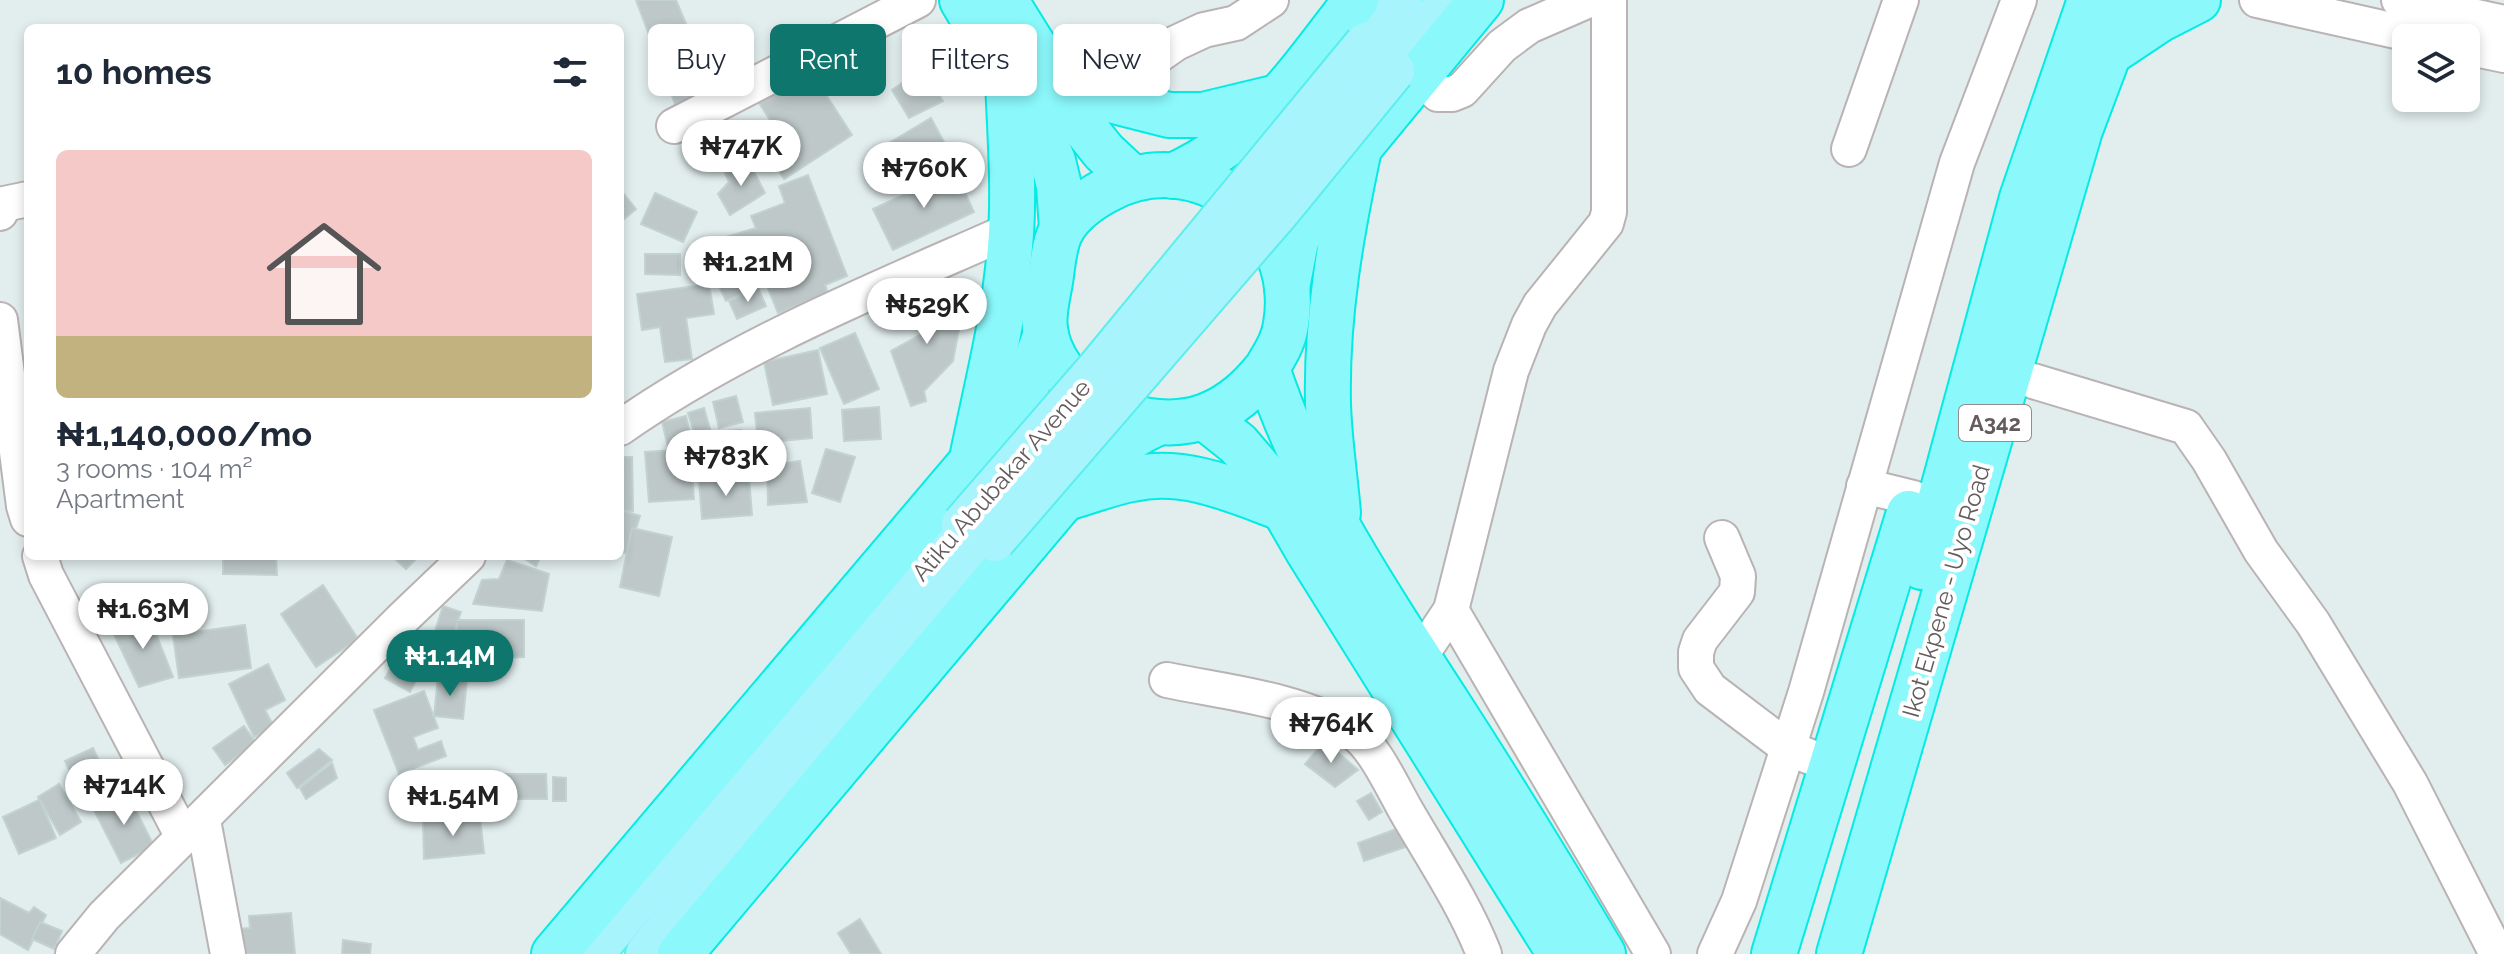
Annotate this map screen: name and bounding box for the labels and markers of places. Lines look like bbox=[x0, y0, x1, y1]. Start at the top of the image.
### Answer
pin: ₦747K bbox=[685, 120, 797, 188]
pin: ₦760K bbox=[868, 142, 980, 210]
pin: ₦1.21M bbox=[683, 236, 813, 304]
pin: ₦529K bbox=[871, 278, 983, 346]
pin: ₦783K bbox=[670, 430, 782, 498]
pin: ₦1.63M bbox=[78, 583, 208, 651]
pin: ₦1.14M bbox=[385, 630, 515, 698]
pin: ₦764K bbox=[1275, 697, 1387, 765]
pin: ₦714K bbox=[68, 759, 180, 827]
pin: ₦1.54M bbox=[388, 770, 518, 838]

